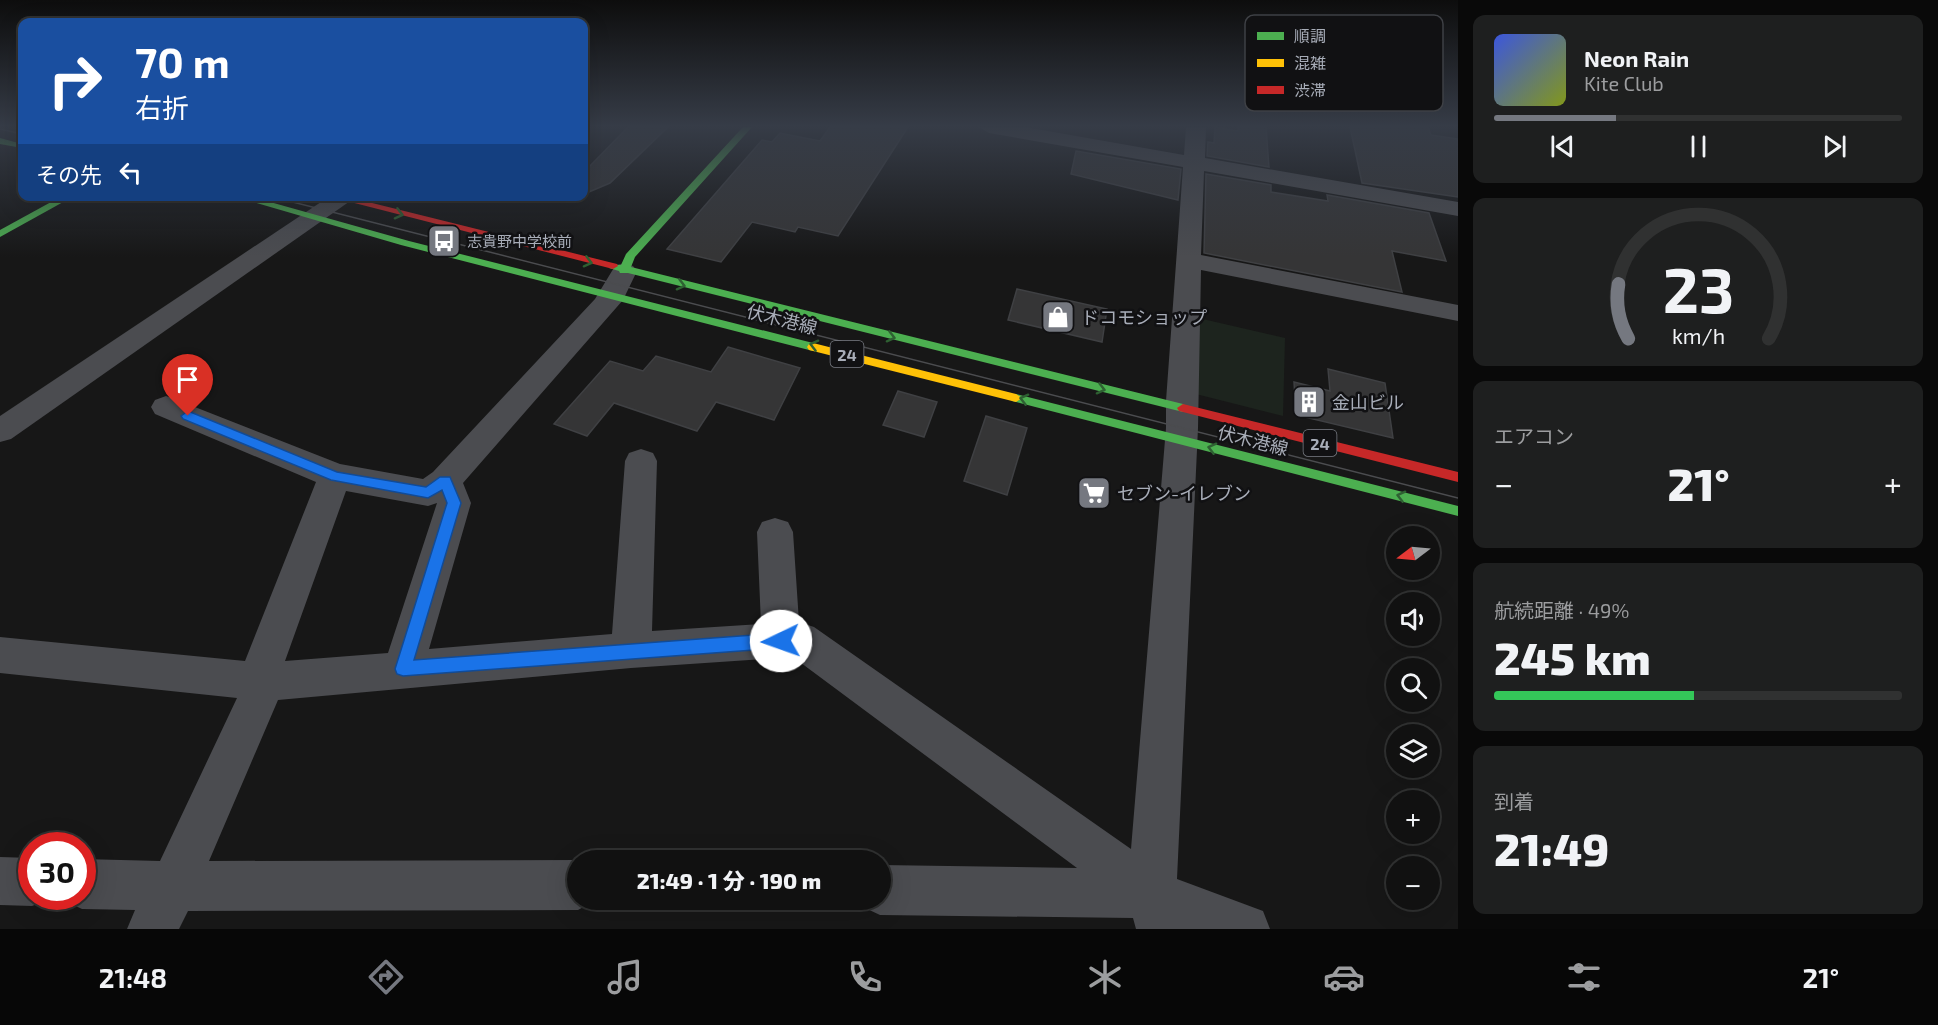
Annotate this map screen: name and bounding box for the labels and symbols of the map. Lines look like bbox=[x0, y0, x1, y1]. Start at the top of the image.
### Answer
legend bbox=[1245, 15, 1443, 111]
text: 順調 bbox=[1294, 26, 1326, 45]
text: 混雑 bbox=[1294, 53, 1326, 72]
text: 渋滞 bbox=[1294, 80, 1326, 99]
one-way arrow bbox=[394, 206, 404, 219]
bus stop icon: 志貴野中学校前 bbox=[426, 223, 462, 259]
place label: 志貴野中学校前 bbox=[467, 232, 572, 250]
one-way arrow bbox=[583, 254, 593, 267]
one-way arrow bbox=[675, 278, 686, 290]
shop icon: ドコモショップ bbox=[1040, 299, 1076, 335]
street label: 伏木港線 bbox=[744, 300, 820, 338]
place label: ドコモショップ bbox=[1081, 306, 1207, 328]
one-way arrow bbox=[886, 330, 896, 343]
one-way arrow bbox=[810, 340, 820, 353]
road number: 24 bbox=[830, 341, 864, 367]
pin bbox=[162, 354, 213, 416]
one-way arrow bbox=[1095, 382, 1105, 395]
building icon: 金山ビル bbox=[1291, 384, 1327, 420]
place label: 金山ビル bbox=[1332, 391, 1404, 413]
one-way arrow bbox=[1019, 394, 1029, 407]
street label: 伏木港線 bbox=[1215, 421, 1291, 459]
road number: 24 bbox=[1304, 430, 1336, 456]
one-way arrow bbox=[1208, 442, 1218, 455]
supermarket icon: セブン-イレブン bbox=[1076, 475, 1112, 511]
place label: セブン-イレブン bbox=[1117, 482, 1251, 504]
one-way arrow bbox=[1397, 491, 1407, 504]
north arrow bbox=[1386, 526, 1440, 580]
position arrow bbox=[749, 609, 813, 673]
speed limit sign: 30 bbox=[18, 832, 96, 910]

